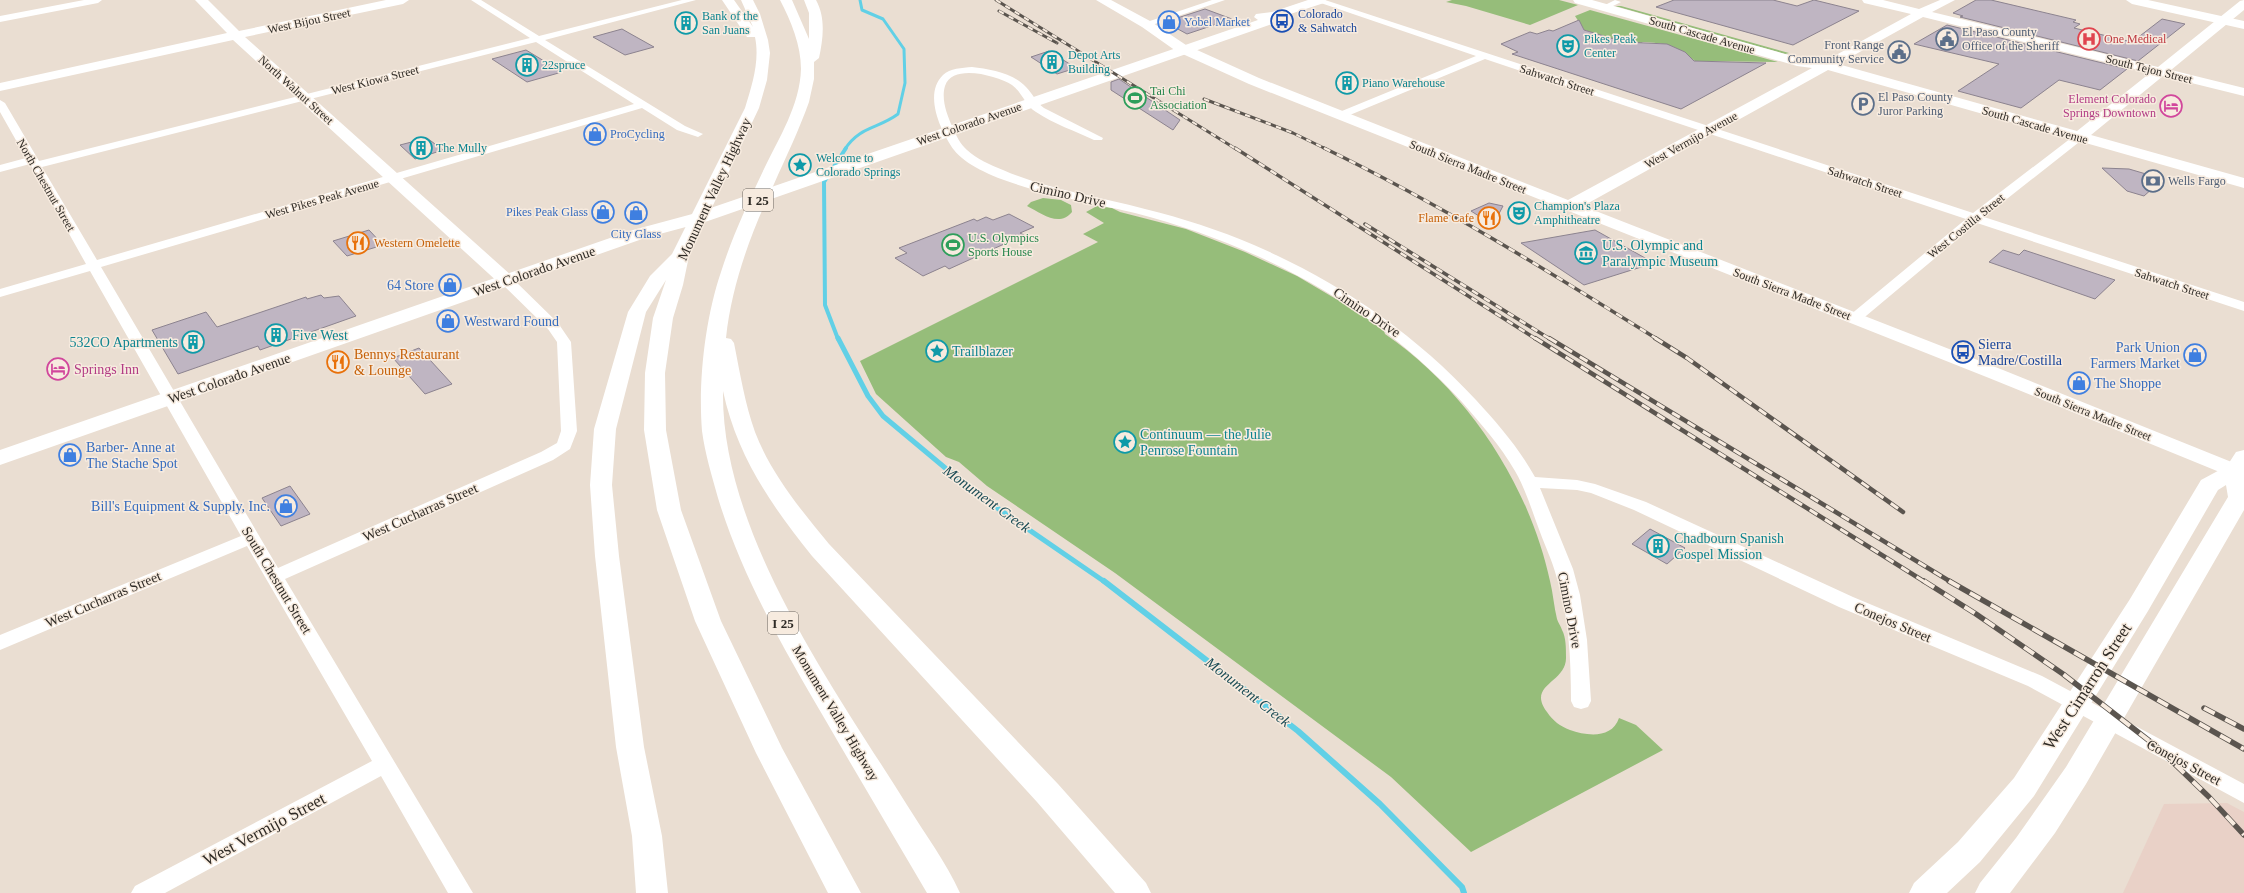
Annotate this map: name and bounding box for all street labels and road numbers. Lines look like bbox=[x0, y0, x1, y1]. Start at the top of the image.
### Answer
street label: West Bijou Street bbox=[266, 5, 352, 37]
street label: South Cascade Avenue bbox=[1647, 13, 1757, 57]
street label: South Tejon Street bbox=[2104, 51, 2194, 87]
street label: North Walnut Street bbox=[256, 53, 337, 128]
street label: Sahwatch Street bbox=[1518, 61, 1597, 99]
street label: West Kiowa Street bbox=[330, 62, 421, 98]
street label: West Colorado Avenue bbox=[915, 99, 1023, 149]
street label: South Cascade Avenue bbox=[1980, 103, 2090, 147]
street label: West Vermijo Avenue bbox=[1642, 109, 1740, 171]
street label: Monument Valley Highway bbox=[675, 116, 754, 263]
street label: North Chestnut Street bbox=[14, 136, 79, 234]
street label: South Sierra Madre Street bbox=[1407, 137, 1529, 197]
street label: Sahwatch Street bbox=[1826, 163, 1905, 201]
street label: West Pikes Peak Avenue bbox=[263, 176, 381, 222]
street label: Cimino Drive bbox=[1028, 178, 1107, 210]
road number: I 25 bbox=[743, 189, 773, 211]
street label: West Costilla Street bbox=[1925, 190, 2008, 261]
street label: West Colorado Avenue bbox=[471, 243, 597, 299]
street label: South Sierra Madre Street bbox=[1731, 265, 1853, 323]
street label: Sahwatch Street bbox=[2133, 265, 2212, 303]
street label: Cimino Drive bbox=[1330, 285, 1403, 340]
street label: West Colorado Avenue bbox=[166, 350, 292, 406]
street label: South Sierra Madre Street bbox=[2032, 384, 2154, 444]
street label: West Cucharras Street bbox=[360, 480, 480, 545]
street label: South Chestnut Street bbox=[239, 524, 314, 637]
street label: West Cucharras Street bbox=[43, 568, 163, 631]
street label: Cimino Drive bbox=[1555, 571, 1584, 650]
street label: Conejos Street bbox=[1852, 600, 1934, 645]
road number: I 25 bbox=[768, 612, 798, 634]
street label: West Cimarron Street bbox=[2039, 619, 2136, 753]
street label: Monument Valley Highway bbox=[789, 643, 882, 784]
street label: Conejos Street bbox=[2144, 737, 2224, 788]
street label: West Vermijo Street bbox=[200, 789, 329, 870]

